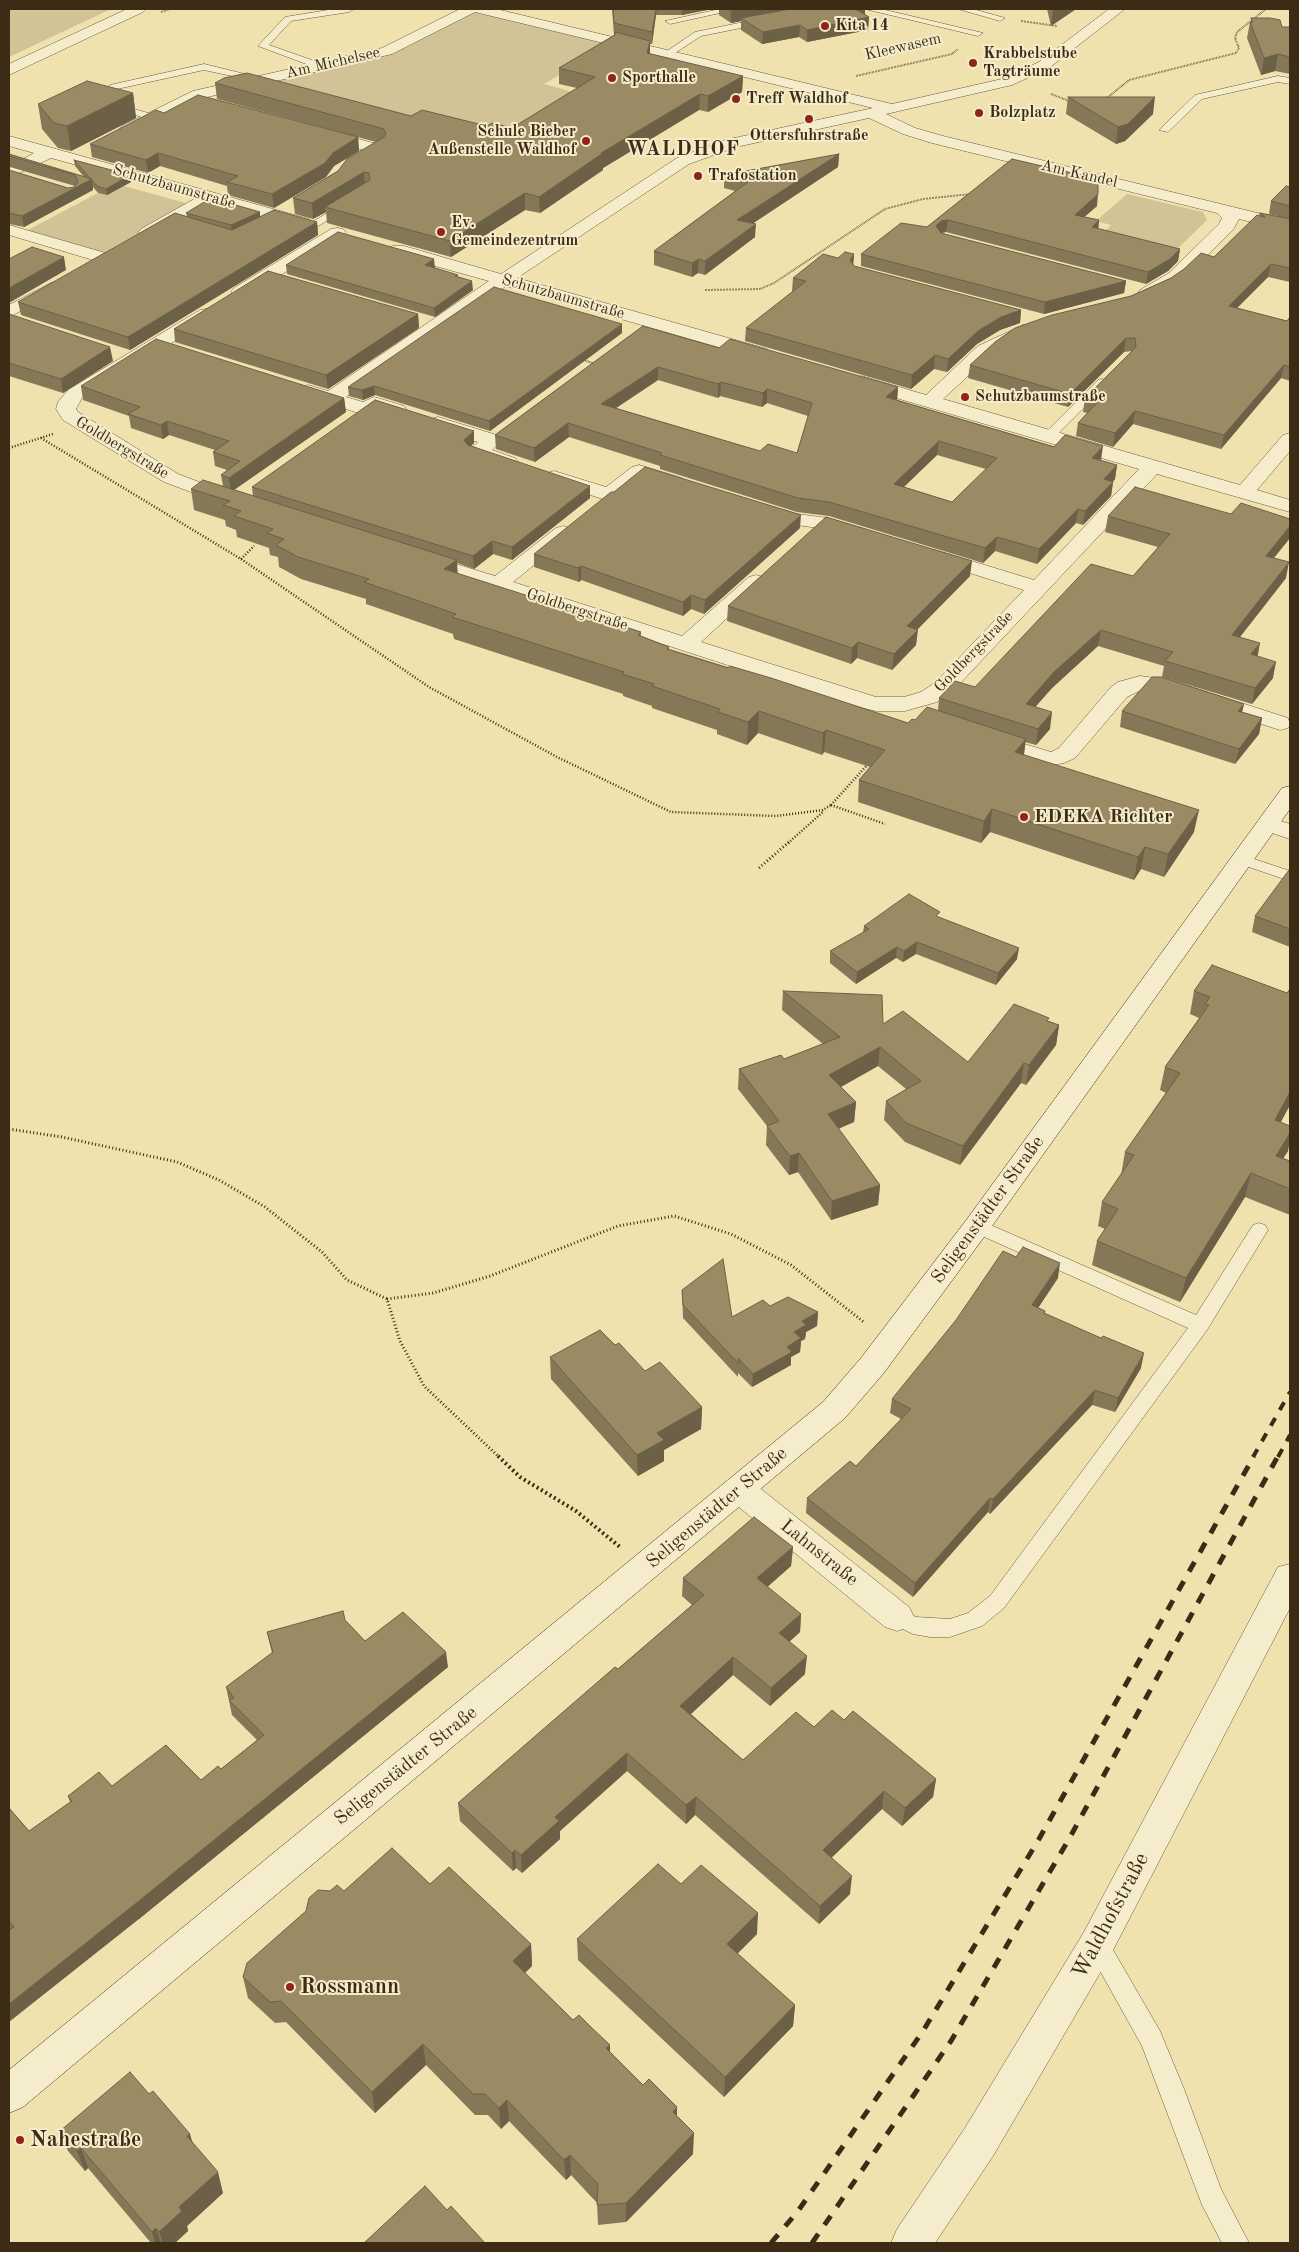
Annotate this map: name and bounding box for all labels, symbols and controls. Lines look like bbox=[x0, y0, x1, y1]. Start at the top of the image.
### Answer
place label: Kita 14 bbox=[835, 16, 889, 36]
marker: Kita 14 bbox=[819, 20, 831, 32]
street label: Kleewasem bbox=[863, 29, 943, 65]
street label: Am Michelsee bbox=[284, 43, 382, 83]
place label: Krabbelstube Tagträume bbox=[983, 44, 1077, 82]
marker: Krabbelstube Tagträume bbox=[967, 57, 979, 69]
place label: Sporthalle bbox=[622, 68, 696, 88]
marker: Sporthalle bbox=[606, 72, 618, 84]
place label: Treff Waldhof bbox=[746, 89, 848, 109]
marker: Treff Waldhof bbox=[730, 93, 742, 105]
place label: Bolzplatz bbox=[989, 103, 1056, 123]
marker: Bolzplatz bbox=[973, 107, 985, 119]
marker: Ottersfuhrstraße bbox=[803, 113, 815, 125]
place label: Schule Bieber Außenstelle Waldhof bbox=[428, 122, 576, 160]
place label: Ottersfuhrstraße bbox=[750, 126, 868, 146]
marker: Schule Bieber Außenstelle Waldhof bbox=[580, 135, 592, 147]
district label: WALDHOF bbox=[625, 138, 741, 162]
street label: Am Kandel bbox=[1039, 156, 1119, 192]
street label: Schutzbaumstraße bbox=[110, 160, 238, 214]
place label: Trafostation bbox=[708, 166, 797, 186]
marker: Trafostation bbox=[692, 170, 704, 182]
place label: Ev. Gemeindezentrum bbox=[451, 213, 578, 251]
marker: Ev. Gemeindezentrum bbox=[435, 226, 447, 238]
street label: Schutzbaumstraße bbox=[499, 270, 627, 324]
place label: Schutzbaumstraße bbox=[975, 387, 1106, 407]
marker: Schutzbaumstraße bbox=[959, 391, 971, 403]
street label: Goldbergstraße bbox=[72, 413, 172, 483]
street label: Goldbergstraße bbox=[524, 585, 630, 635]
street label: Goldbergstraße bbox=[930, 607, 1018, 697]
place label: EDEKA Richter bbox=[1034, 806, 1173, 828]
marker: EDEKA Richter bbox=[1018, 811, 1030, 823]
street label: Seligenstädter Straße bbox=[927, 1132, 1049, 1288]
street label: Seligenstädter Straße bbox=[642, 1442, 792, 1574]
street label: Lahnstraße bbox=[775, 1515, 863, 1591]
street label: Seligenstädter Straße bbox=[330, 1701, 482, 1831]
street label: Waldhofstraße bbox=[1067, 1848, 1155, 1984]
place label: Rossmann bbox=[300, 1974, 399, 2000]
marker: Rossmann bbox=[284, 1981, 296, 1993]
place label: Nahestraße bbox=[30, 2127, 141, 2153]
marker: Nahestraße bbox=[14, 2134, 26, 2146]

